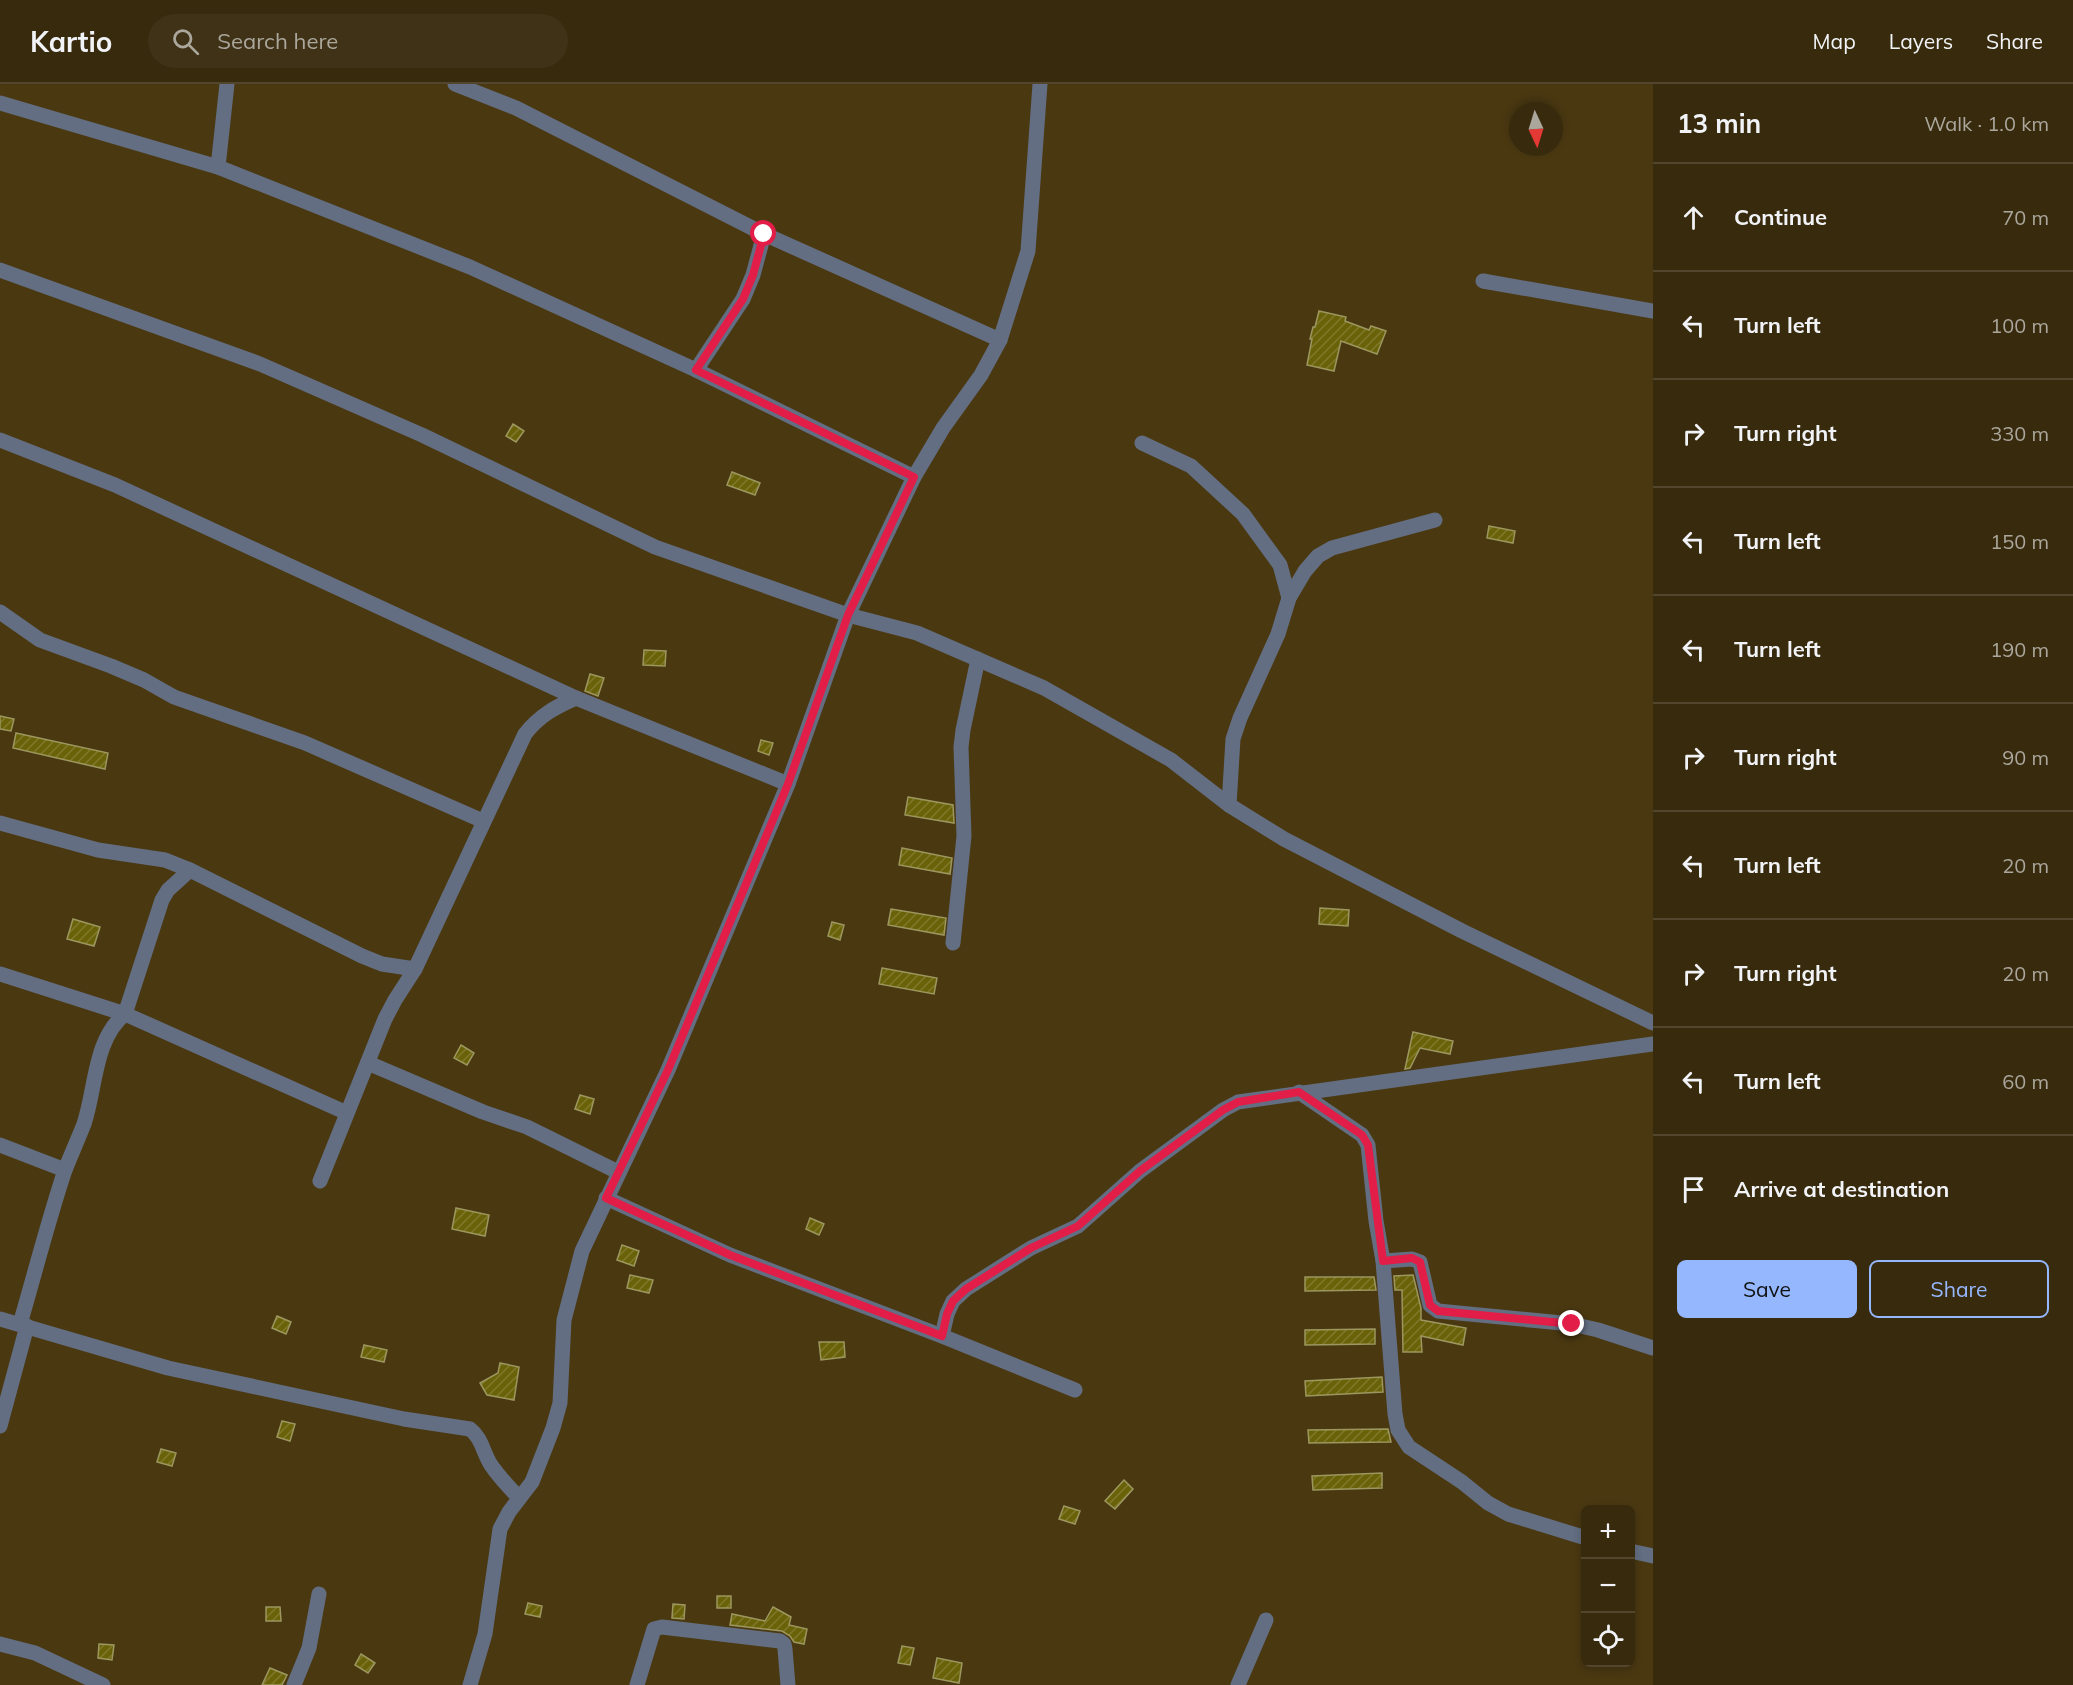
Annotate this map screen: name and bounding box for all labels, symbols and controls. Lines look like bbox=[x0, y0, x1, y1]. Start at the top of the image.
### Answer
search box bbox=[148, 14, 568, 68]
text: Kartio bbox=[30, 24, 112, 59]
icon: search bbox=[169, 25, 202, 58]
text: Search here bbox=[217, 27, 338, 55]
text: Map bbox=[1813, 28, 1856, 54]
text: Layers bbox=[1889, 28, 1953, 54]
text: Share bbox=[1986, 28, 2043, 54]
north arrow bbox=[1509, 102, 1563, 156]
text: 13 min bbox=[1677, 107, 1761, 140]
text: Walk · 1.0 km bbox=[1924, 111, 2049, 136]
icon: ahead bbox=[1677, 201, 1710, 234]
text: Continue bbox=[1734, 203, 1827, 231]
text: 70 m bbox=[2002, 205, 2049, 230]
route start bbox=[750, 220, 776, 246]
icon: left bbox=[1677, 309, 1710, 342]
text: Turn left bbox=[1734, 311, 1821, 339]
text: 100 m bbox=[1990, 313, 2049, 338]
icon: right bbox=[1677, 417, 1710, 450]
text: Turn right bbox=[1734, 419, 1837, 447]
text: 330 m bbox=[1990, 421, 2049, 446]
icon: left bbox=[1677, 525, 1710, 558]
text: Turn left bbox=[1734, 527, 1821, 555]
text: 150 m bbox=[1990, 529, 2049, 554]
icon: left bbox=[1677, 633, 1710, 666]
text: Turn left bbox=[1734, 635, 1821, 663]
text: 190 m bbox=[1990, 637, 2049, 662]
icon: right bbox=[1677, 741, 1710, 774]
text: Turn right bbox=[1734, 743, 1837, 771]
text: 90 m bbox=[2002, 745, 2049, 770]
icon: left bbox=[1677, 849, 1710, 882]
text: Turn left bbox=[1734, 851, 1821, 879]
text: 20 m bbox=[2002, 853, 2049, 878]
icon: right bbox=[1677, 957, 1710, 990]
text: Turn right bbox=[1734, 959, 1837, 987]
text: 20 m bbox=[2002, 961, 2049, 986]
icon: left bbox=[1677, 1065, 1710, 1098]
text: Turn left bbox=[1734, 1067, 1821, 1095]
text: 60 m bbox=[2002, 1069, 2049, 1094]
icon: arrive bbox=[1677, 1173, 1710, 1206]
text: Arrive at destination bbox=[1734, 1175, 1949, 1203]
button: Save bbox=[1677, 1260, 1857, 1318]
button: Share bbox=[1869, 1260, 2049, 1318]
route end bbox=[1558, 1310, 1584, 1336]
map controls bbox=[1581, 1505, 1635, 1667]
button: + bbox=[1581, 1505, 1635, 1559]
button: − bbox=[1581, 1559, 1635, 1613]
button: locate bbox=[1581, 1613, 1635, 1667]

